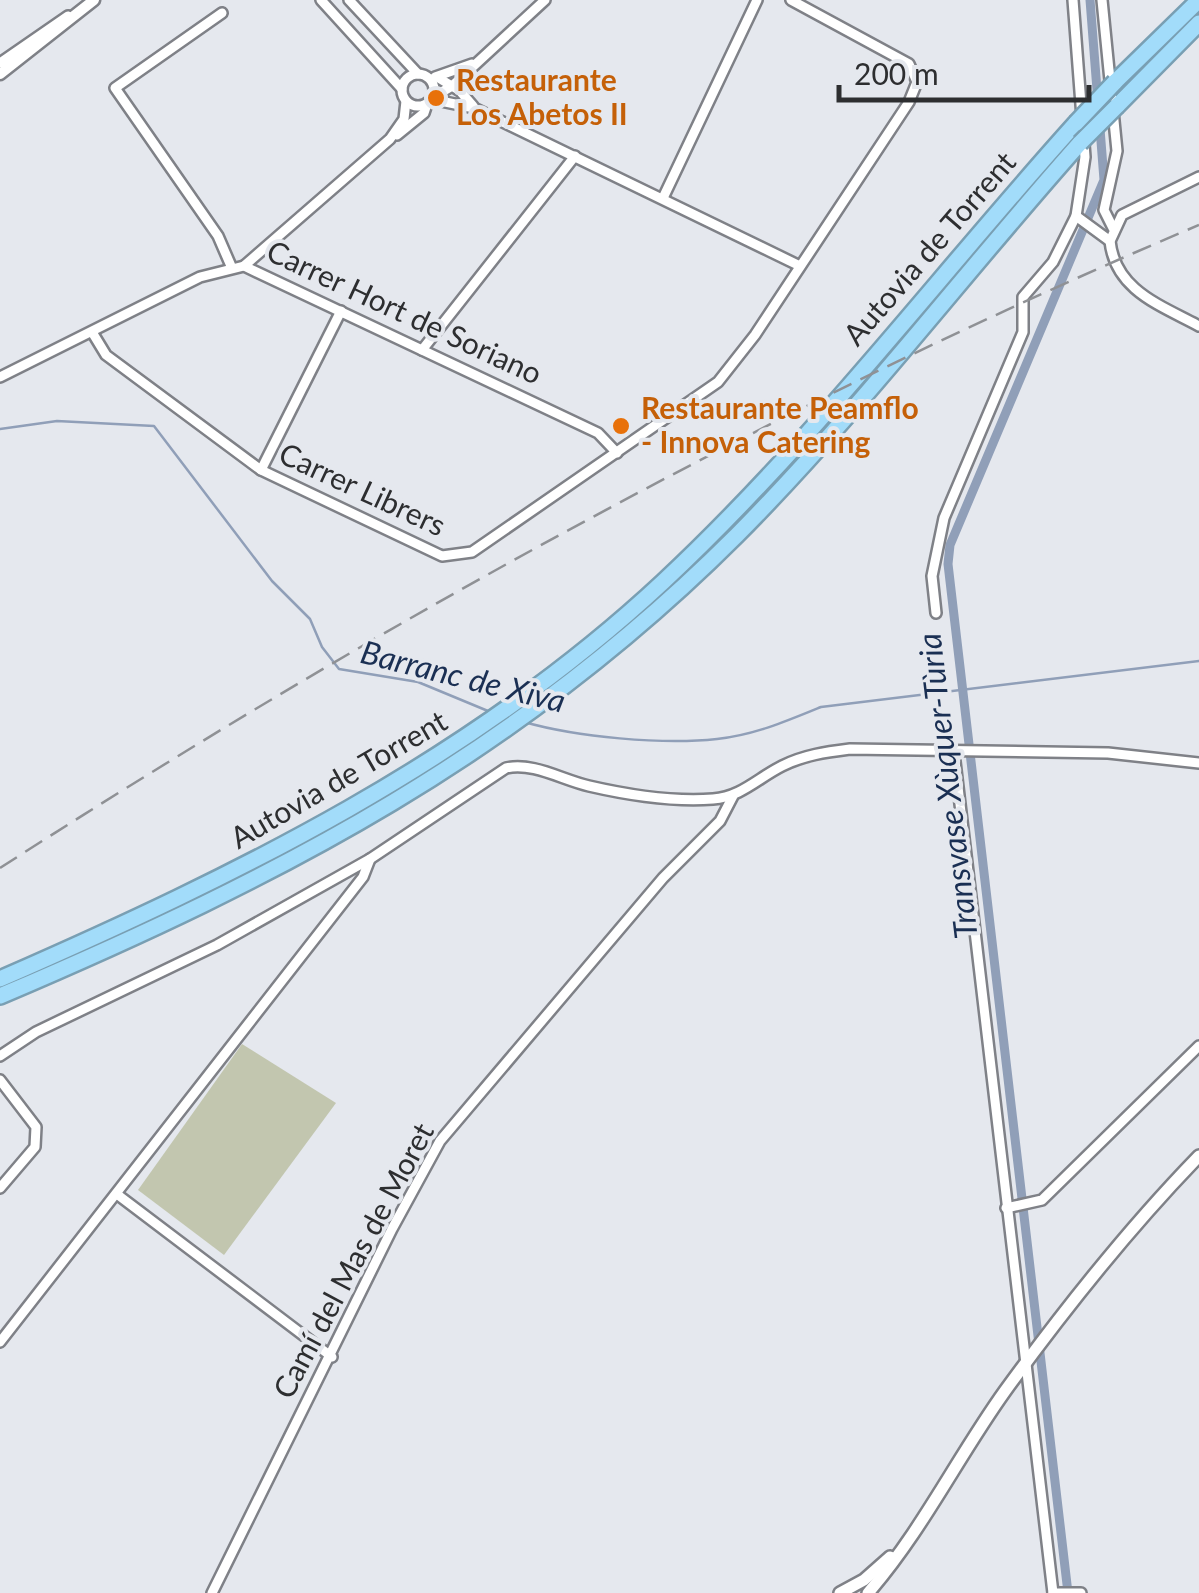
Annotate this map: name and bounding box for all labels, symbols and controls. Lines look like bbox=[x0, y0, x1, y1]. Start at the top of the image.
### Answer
scale bar bbox=[839, 40, 1089, 102]
text: 200 m bbox=[854, 55, 939, 91]
place label: Restaurante Los Abetos II bbox=[456, 61, 628, 131]
marker: Restaurante Los Abetos II bbox=[425, 87, 447, 109]
street label: Autovia de Torrent bbox=[835, 144, 1022, 352]
street label: Carrer Hort de Soriano bbox=[262, 232, 548, 391]
place label: Restaurante Peamflo - Innova Catering bbox=[641, 389, 919, 459]
marker: Restaurante Peamflo - Innova Catering bbox=[610, 415, 632, 437]
street label: Carrer Librers bbox=[274, 434, 452, 542]
water label: Barranc de Xiva bbox=[357, 631, 570, 720]
water label: Transvase Xùquer-Tùria bbox=[908, 631, 985, 941]
street label: Autovia de Torrent bbox=[223, 702, 453, 855]
street label: Camí del Mas de Moret bbox=[264, 1116, 440, 1404]

